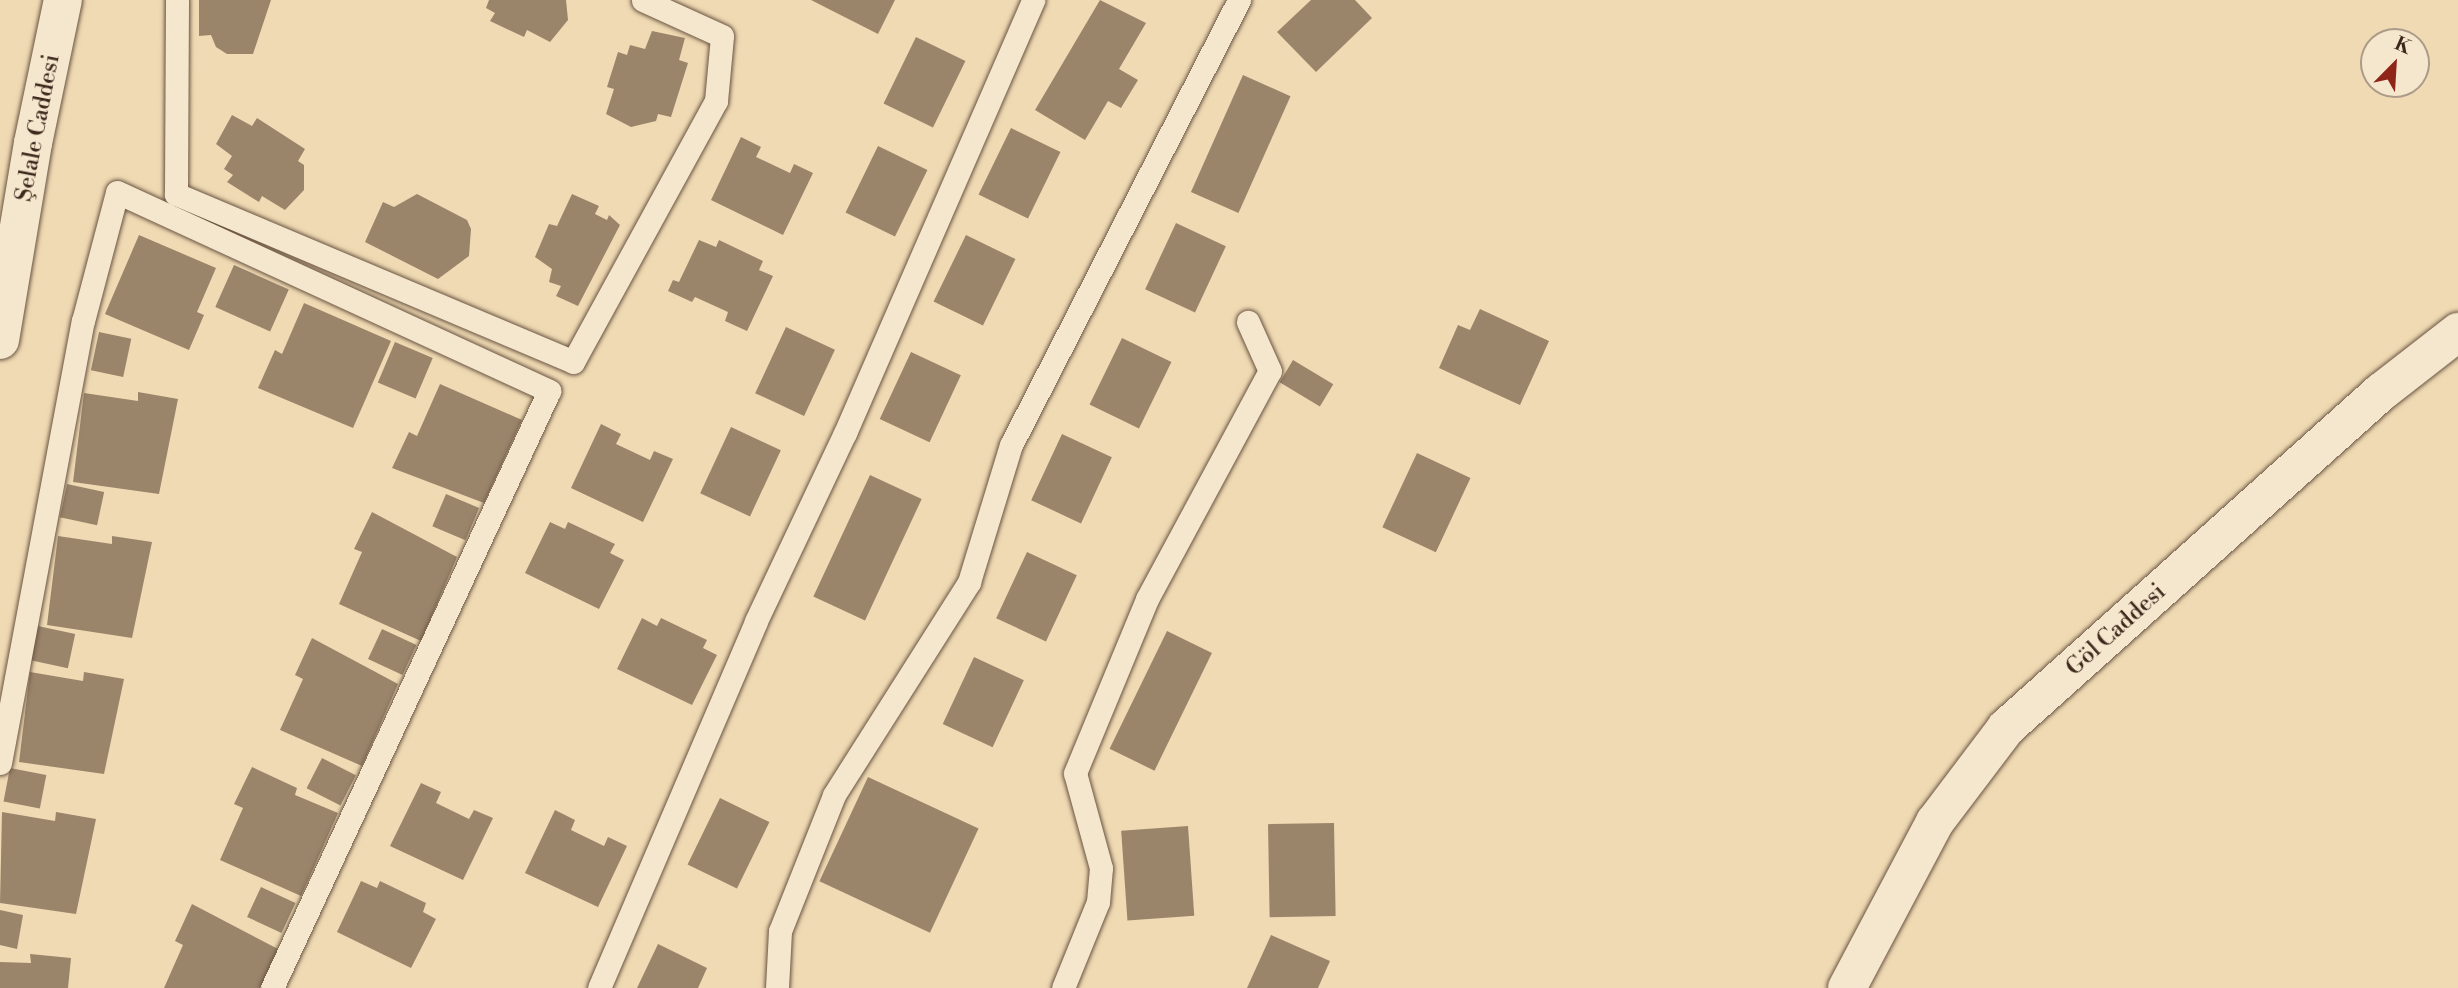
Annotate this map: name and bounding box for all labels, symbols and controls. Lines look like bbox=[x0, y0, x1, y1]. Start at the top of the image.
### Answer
north arrow bbox=[2360, 28, 2430, 98]
text: K bbox=[2391, 32, 2415, 60]
street label: Şelale Caddesi bbox=[10, 52, 66, 204]
street label: Göl Caddesi bbox=[2061, 578, 2171, 682]

